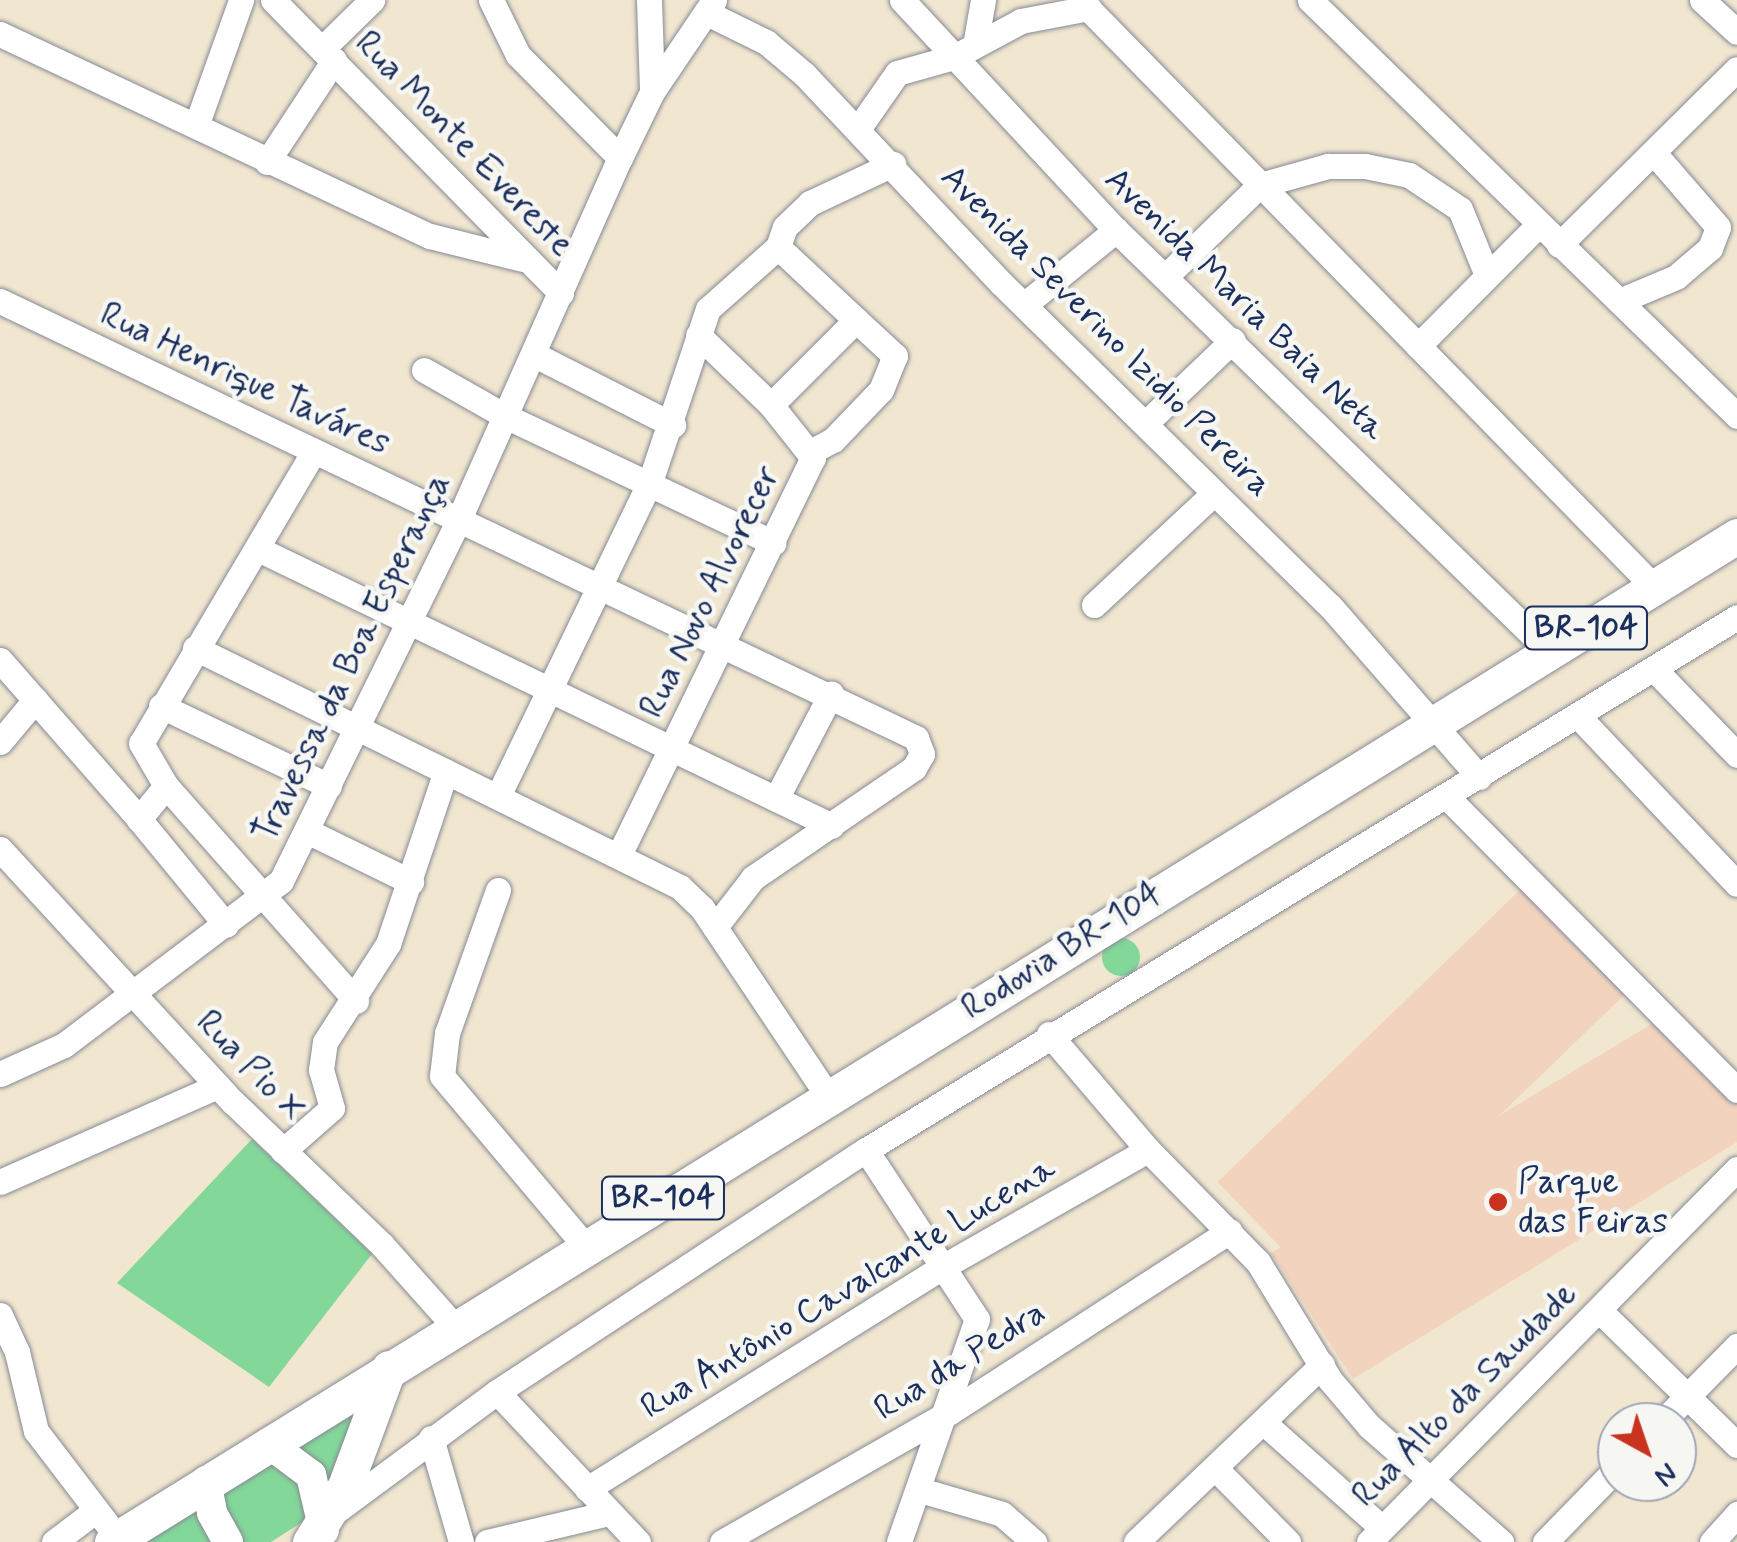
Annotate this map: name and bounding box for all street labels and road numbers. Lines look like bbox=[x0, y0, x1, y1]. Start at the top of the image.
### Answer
street label: Rua Monte Evereste bbox=[347, 24, 581, 264]
street label: Avenida Severino Izidio Pereira bbox=[928, 153, 1284, 509]
street label: Avenida Maria Baia Neta bbox=[1095, 158, 1395, 450]
street label: Rua Henrique Taváres bbox=[89, 292, 401, 466]
street label: Rua Novo Alvorecer bbox=[630, 458, 790, 726]
street label: Travessa da Boa Esperança bbox=[246, 469, 458, 847]
road number: BR-104 bbox=[1524, 601, 1648, 655]
street label: Rodovia BR-104 bbox=[954, 873, 1170, 1029]
street label: Rua Pio X bbox=[188, 1002, 312, 1130]
street label: Rua Antônio Cavalcante Lucena bbox=[633, 1147, 1063, 1429]
road number: BR-104 bbox=[600, 1171, 726, 1225]
street label: Rua Alto da Saudade bbox=[1346, 1276, 1584, 1514]
street label: Rua da Pedra bbox=[868, 1293, 1052, 1429]

